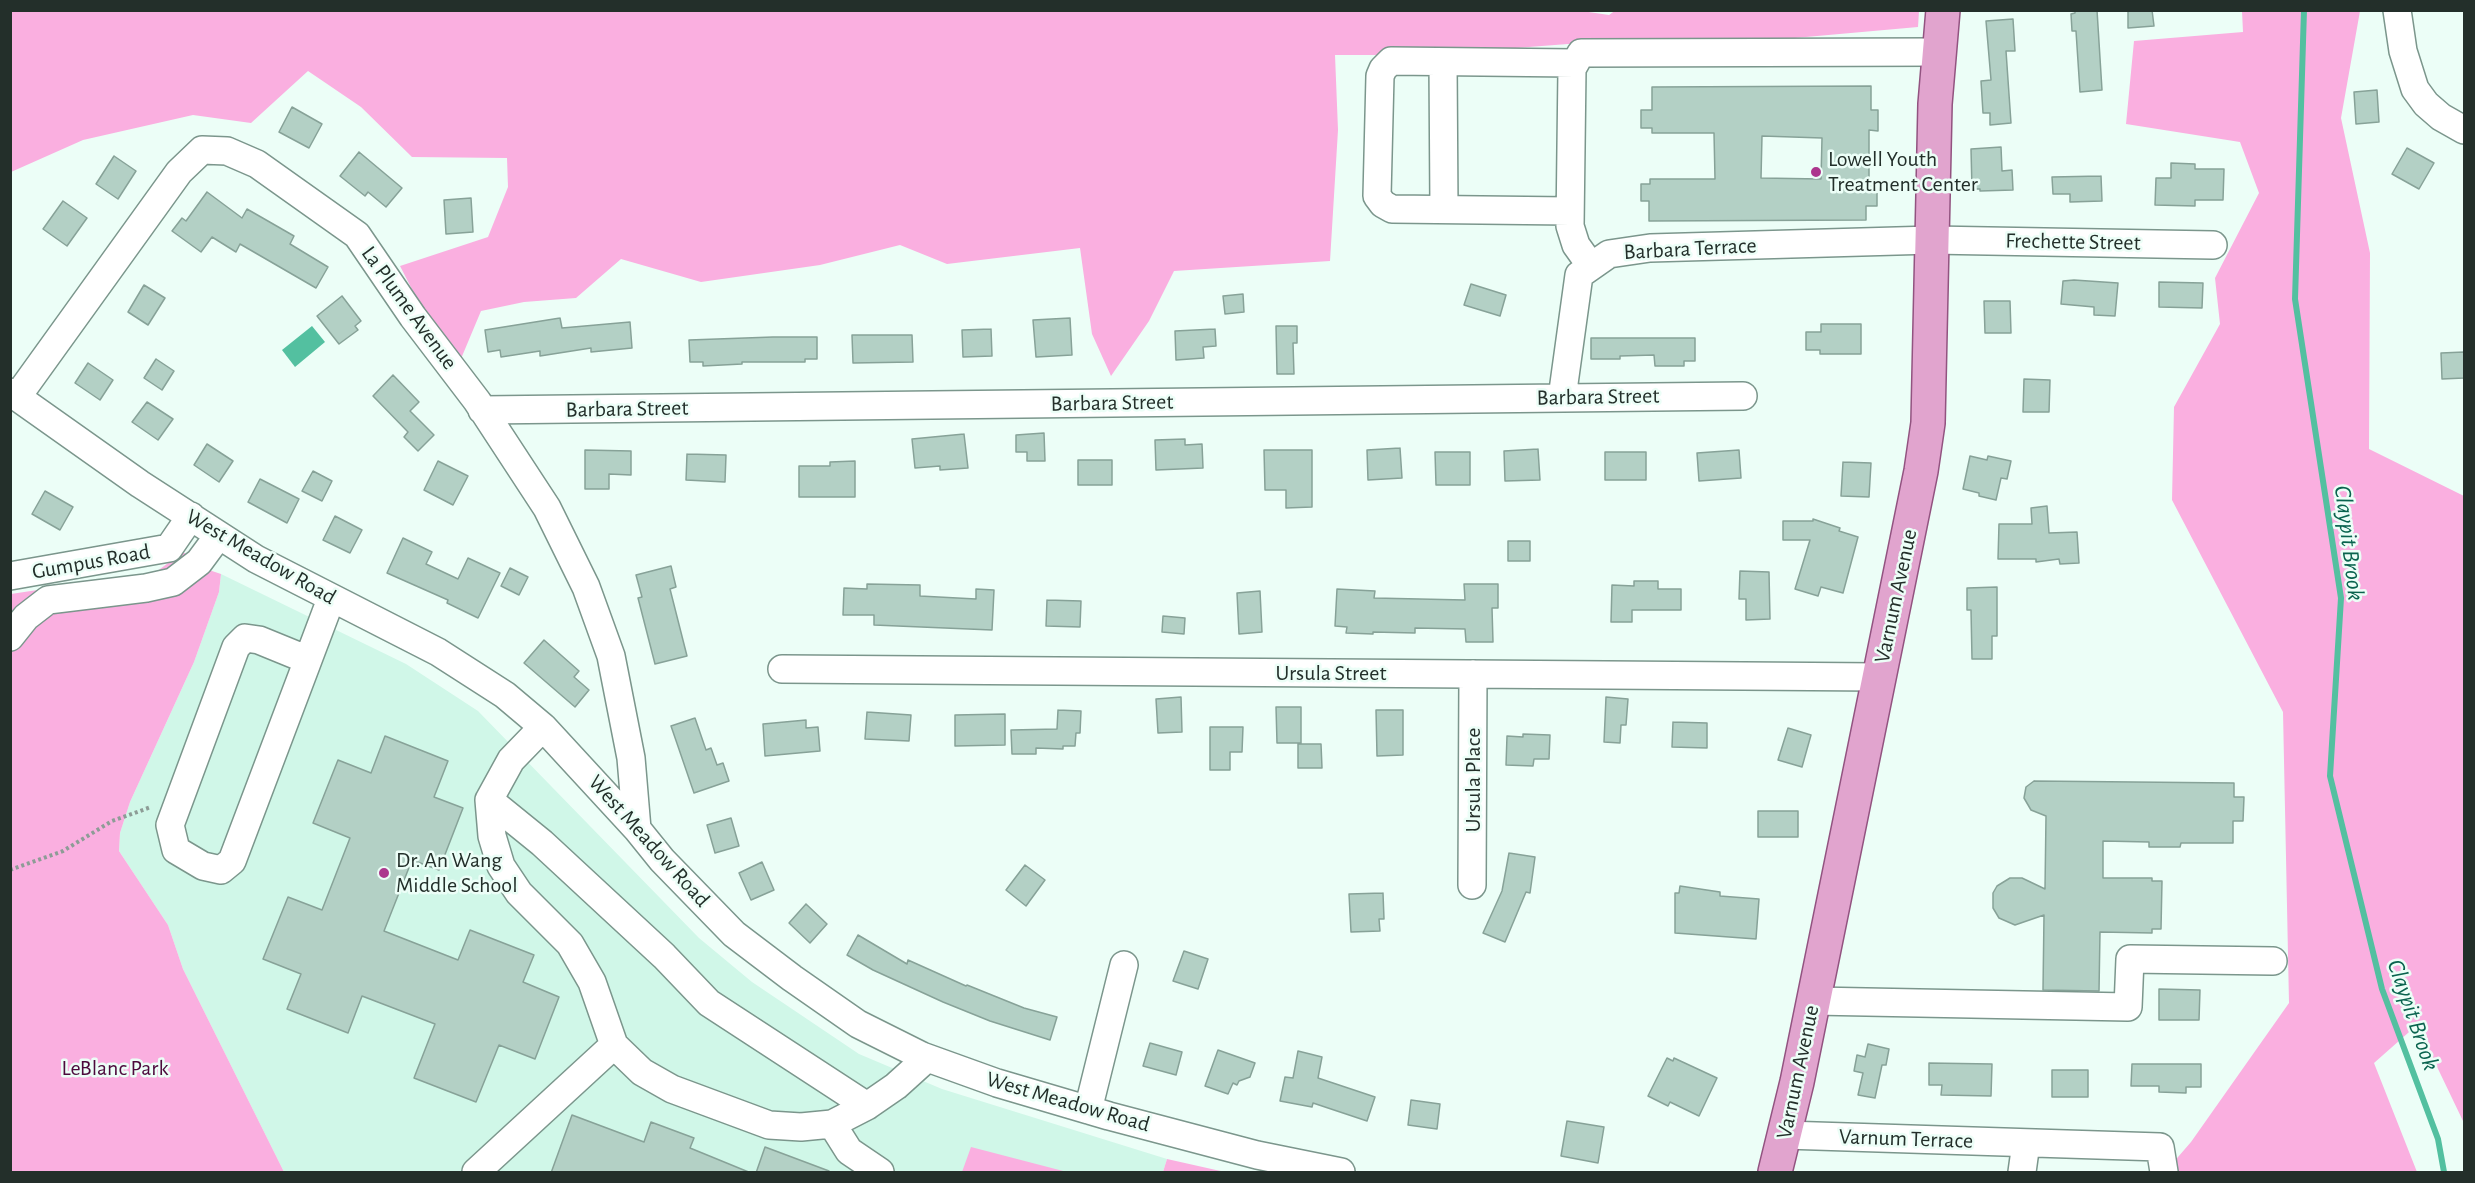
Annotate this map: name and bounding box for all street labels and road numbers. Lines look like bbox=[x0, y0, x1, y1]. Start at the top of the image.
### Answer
street label: Frechette Street bbox=[2005, 228, 2141, 256]
street label: Barbara Terrace bbox=[1623, 232, 1757, 266]
street label: La Plume Avenue bbox=[355, 241, 463, 375]
street label: Barbara Street bbox=[1536, 383, 1660, 411]
street label: Barbara Street bbox=[1050, 389, 1174, 417]
street label: Barbara Street bbox=[565, 395, 689, 423]
street label: West Meadow Road bbox=[181, 503, 341, 611]
street label: Varnum Avenue bbox=[1869, 527, 1923, 665]
street label: Gumpus Road bbox=[30, 539, 152, 585]
street label: Ursula Street bbox=[1276, 660, 1386, 686]
street label: Ursula Place bbox=[1460, 728, 1486, 832]
street label: West Meadow Road bbox=[583, 769, 715, 913]
street label: Varnum Avenue bbox=[1771, 1003, 1825, 1141]
street label: West Meadow Road bbox=[983, 1066, 1153, 1138]
street label: Varnum Terrace bbox=[1839, 1123, 1973, 1155]

